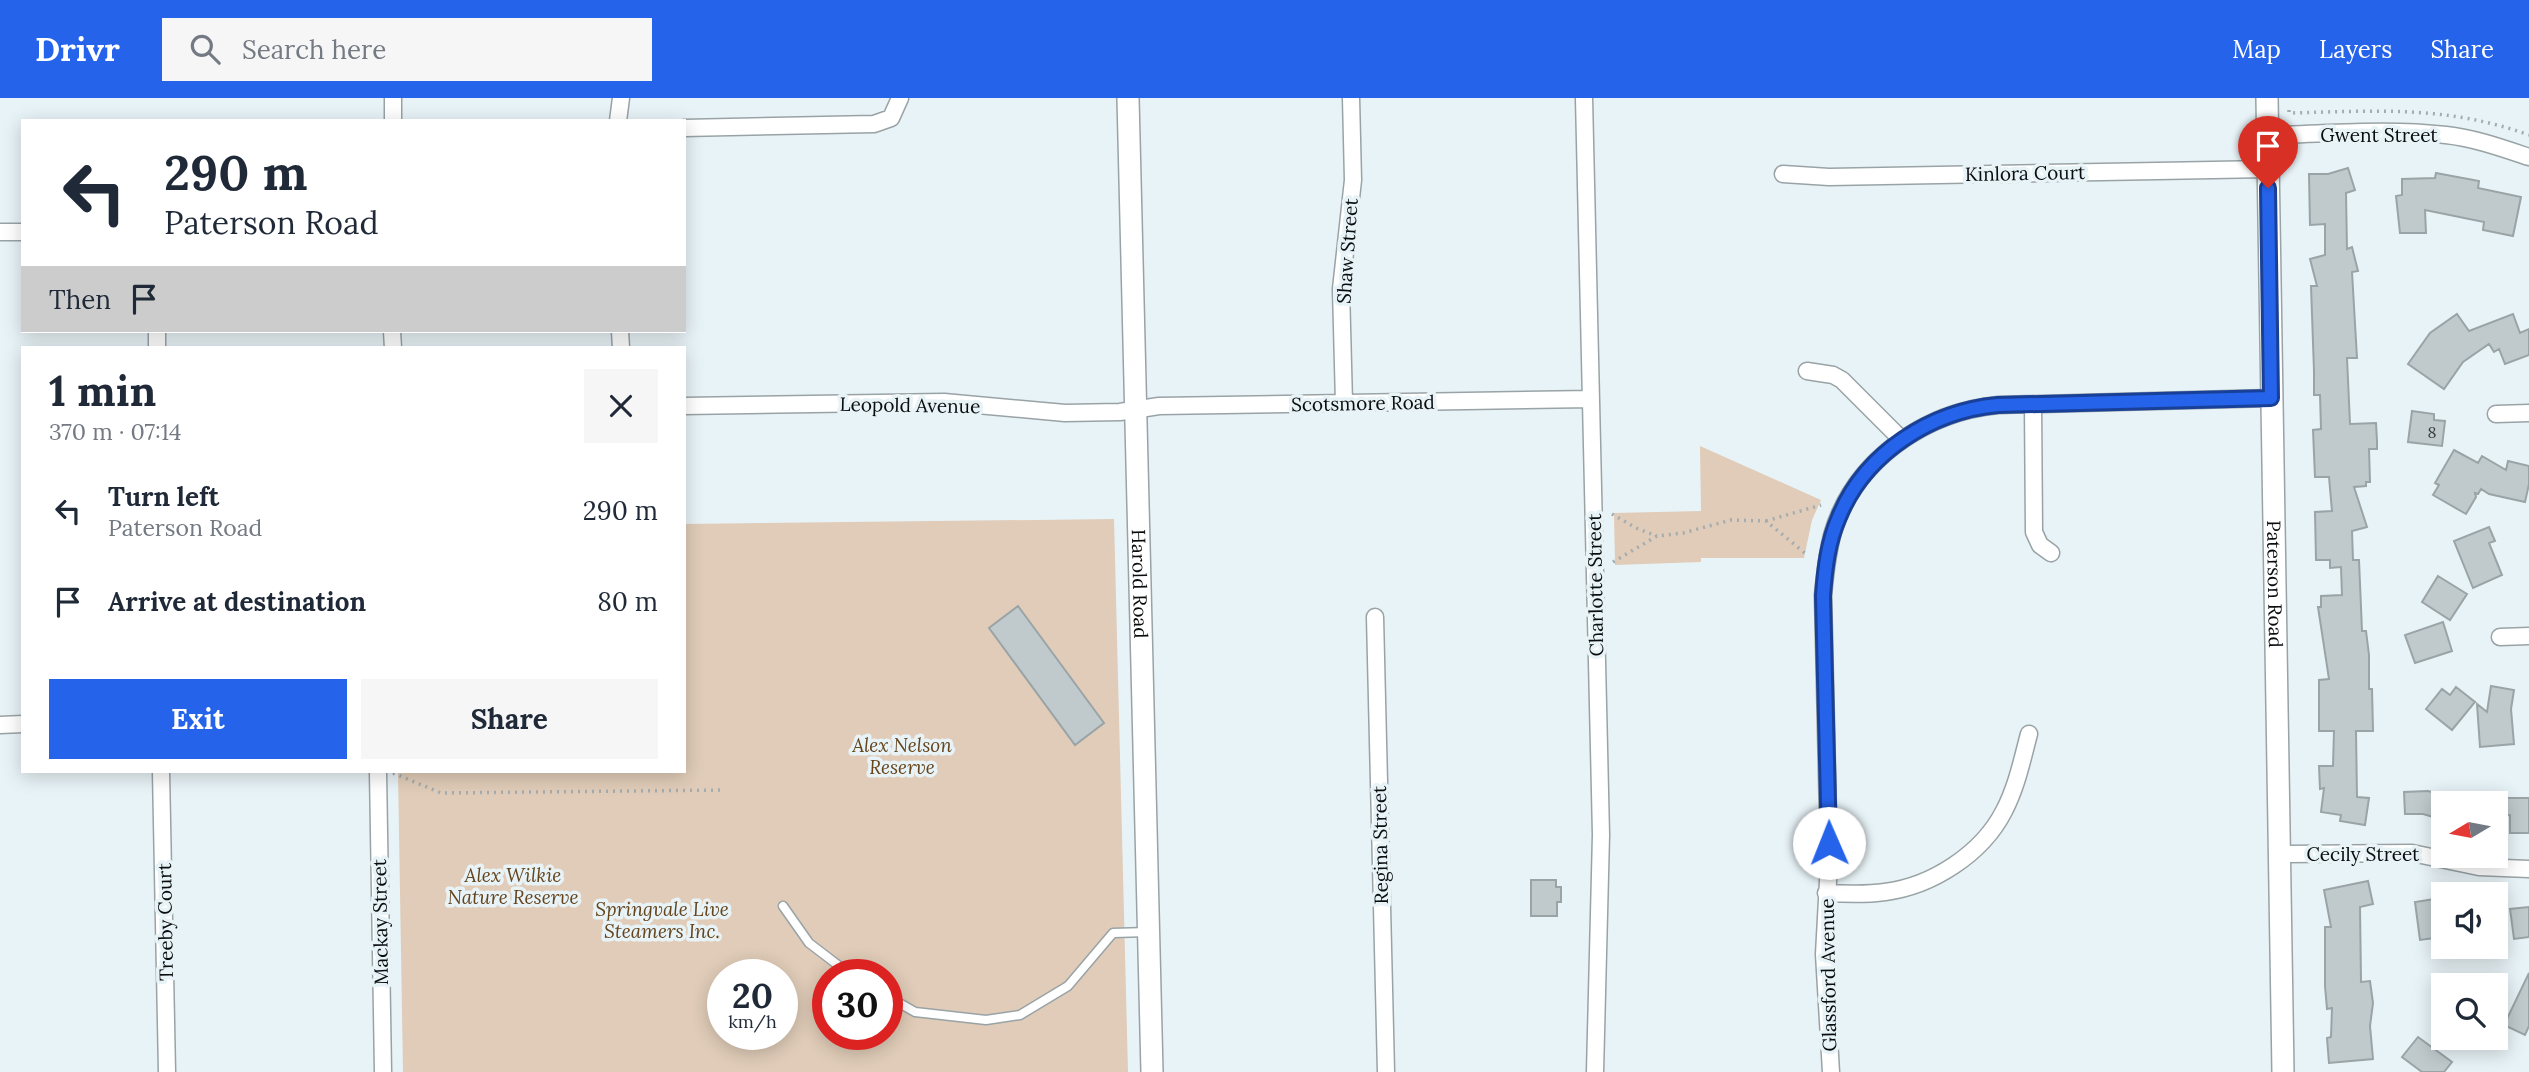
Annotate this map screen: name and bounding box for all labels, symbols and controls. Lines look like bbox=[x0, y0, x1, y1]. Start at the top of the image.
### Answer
search box bbox=[162, 18, 652, 81]
text: Drivr bbox=[35, 28, 120, 70]
icon: search bbox=[186, 30, 224, 68]
text: Search here bbox=[242, 33, 386, 66]
text: Map bbox=[2232, 34, 2281, 65]
text: Layers bbox=[2319, 34, 2392, 65]
text: Share bbox=[2430, 34, 2494, 65]
pin bbox=[2238, 116, 2298, 188]
street label: Gwent Street bbox=[2320, 123, 2438, 147]
icon: arrive bbox=[2249, 127, 2287, 165]
text: 290 m bbox=[164, 141, 307, 203]
icon: left bbox=[49, 147, 140, 238]
street label: Kinlora Court bbox=[1965, 160, 2086, 186]
street label: Shaw Street bbox=[1331, 197, 1363, 305]
text: Paterson Road bbox=[164, 202, 379, 243]
icon: arrive bbox=[125, 280, 163, 318]
text: Then bbox=[49, 283, 111, 316]
text: 1 min bbox=[49, 364, 156, 418]
button: close bbox=[584, 369, 658, 443]
street label: Scotsmore Road bbox=[1291, 390, 1435, 416]
street label: Leopold Avenue bbox=[839, 392, 981, 418]
text: 370 m · 07:14 bbox=[49, 417, 182, 446]
house number: 8 bbox=[2428, 422, 2437, 442]
text: Turn left bbox=[108, 480, 219, 513]
icon: left bbox=[49, 492, 87, 530]
text: 290 m bbox=[583, 494, 658, 527]
text: Paterson Road bbox=[108, 513, 262, 542]
street label: Charlotte Street bbox=[1582, 513, 1608, 657]
street label: Paterson Road bbox=[2262, 520, 2288, 648]
street label: Harold Road bbox=[1127, 529, 1153, 639]
icon: arrive bbox=[49, 583, 87, 621]
text: Arrive at destination bbox=[108, 585, 366, 618]
text: 80 m bbox=[597, 585, 658, 618]
button: Exit bbox=[49, 679, 347, 759]
button: Share bbox=[361, 679, 658, 759]
park label: Alex Nelson Reserve bbox=[851, 733, 952, 779]
street label: Regina Street bbox=[1367, 785, 1393, 905]
north arrow bbox=[2431, 791, 2508, 868]
map controls bbox=[2431, 791, 2508, 1050]
position arrow bbox=[1792, 806, 1866, 880]
street label: Cecily Street bbox=[2307, 842, 2420, 866]
street label: Mackay Street bbox=[367, 858, 393, 985]
street label: Treeby Court bbox=[152, 862, 178, 981]
park label: Alex Wilkie Nature Reserve bbox=[447, 863, 579, 909]
button: sound bbox=[2431, 882, 2508, 959]
park label: Springvale Live Steamers Inc. bbox=[595, 897, 729, 943]
street label: Glassford Avenue bbox=[1815, 898, 1841, 1052]
speed limit sign: 30 bbox=[812, 959, 903, 1050]
text: 20 bbox=[732, 973, 773, 1018]
button: search bbox=[2431, 973, 2508, 1050]
text: km/h bbox=[728, 1010, 777, 1033]

